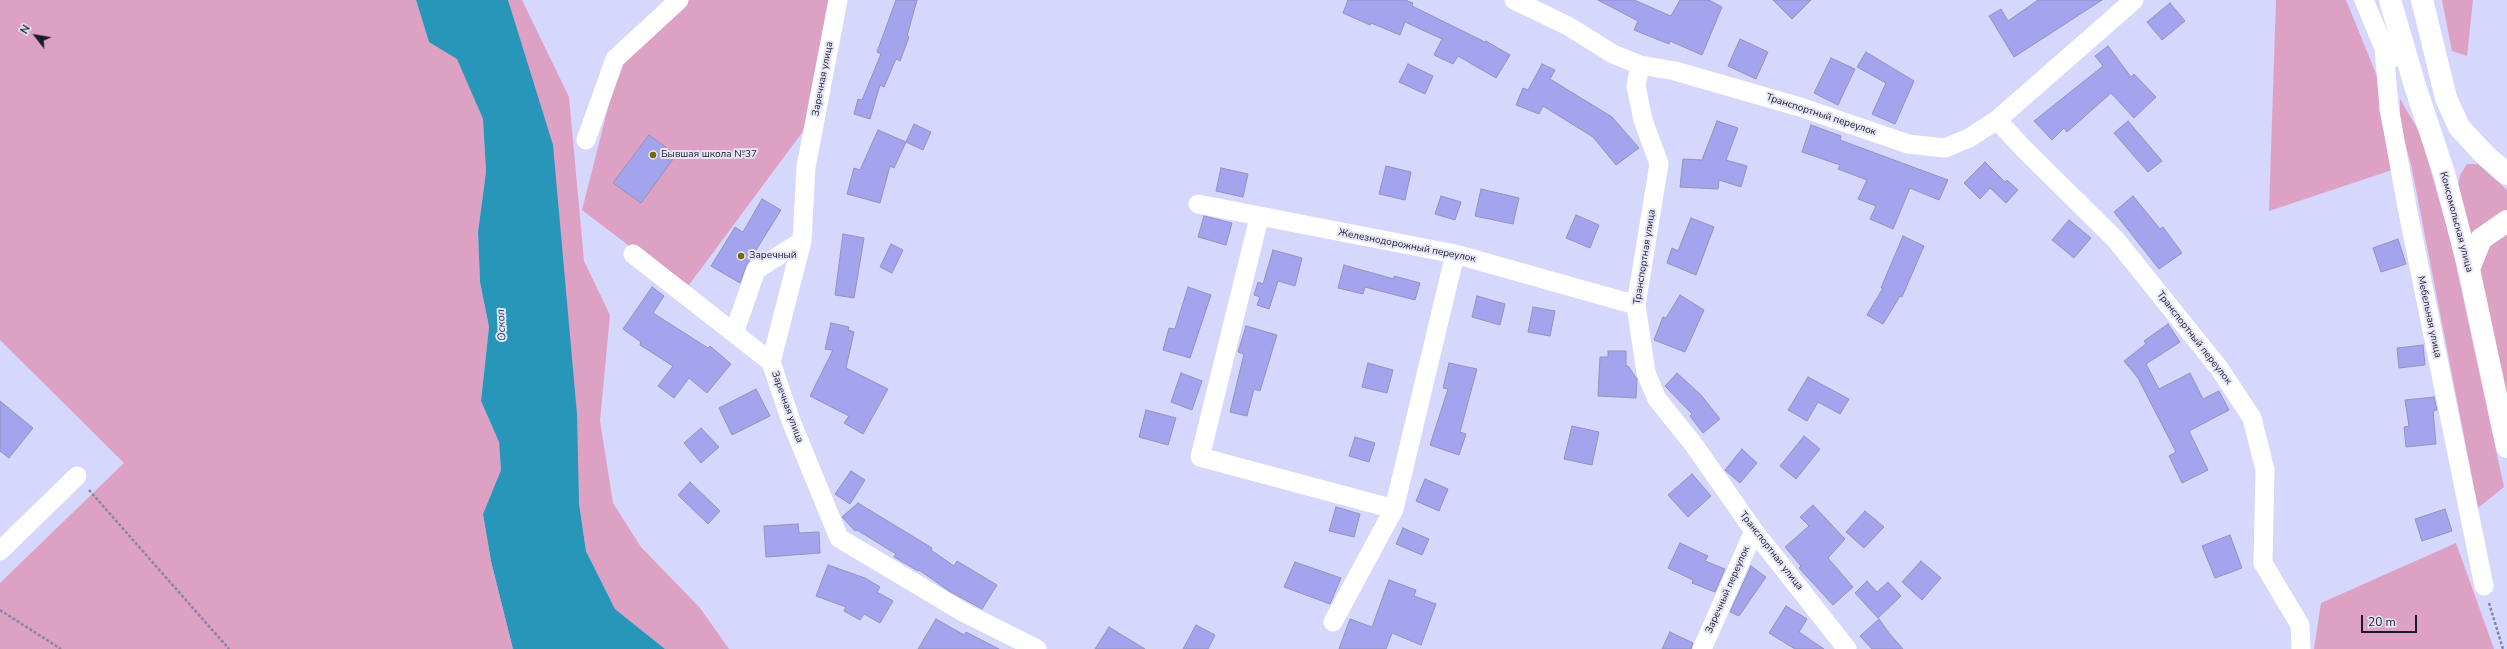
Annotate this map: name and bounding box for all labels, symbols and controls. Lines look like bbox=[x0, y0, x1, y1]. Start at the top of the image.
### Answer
north arrow bbox=[16, 16, 56, 56]
text: N bbox=[17, 22, 34, 37]
street label: Заречная улица bbox=[810, 41, 836, 117]
street label: Транспортный переулок bbox=[1765, 92, 1877, 138]
place label: Бывшая школа №37 bbox=[661, 149, 757, 161]
marker: Бывшая школа №37 bbox=[648, 150, 658, 160]
street label: Комсомольская улица bbox=[2437, 170, 2475, 274]
street label: Транспортная улица bbox=[1632, 209, 1658, 305]
street label: Железнодорожный переулок bbox=[1337, 227, 1477, 265]
place label: Заречный bbox=[749, 250, 797, 262]
marker: Заречный bbox=[736, 251, 746, 261]
street label: Мебельная улица bbox=[2414, 275, 2444, 359]
street label: Транспортный переулок bbox=[2154, 289, 2234, 387]
water label: Оскол bbox=[495, 309, 509, 341]
street label: Заречная улица bbox=[768, 369, 806, 445]
street label: Транспортная улица bbox=[1737, 509, 1805, 593]
street label: Заречный переулок bbox=[1703, 544, 1753, 636]
scale bar bbox=[2363, 607, 2419, 633]
text: 20 m bbox=[2368, 614, 2396, 630]

